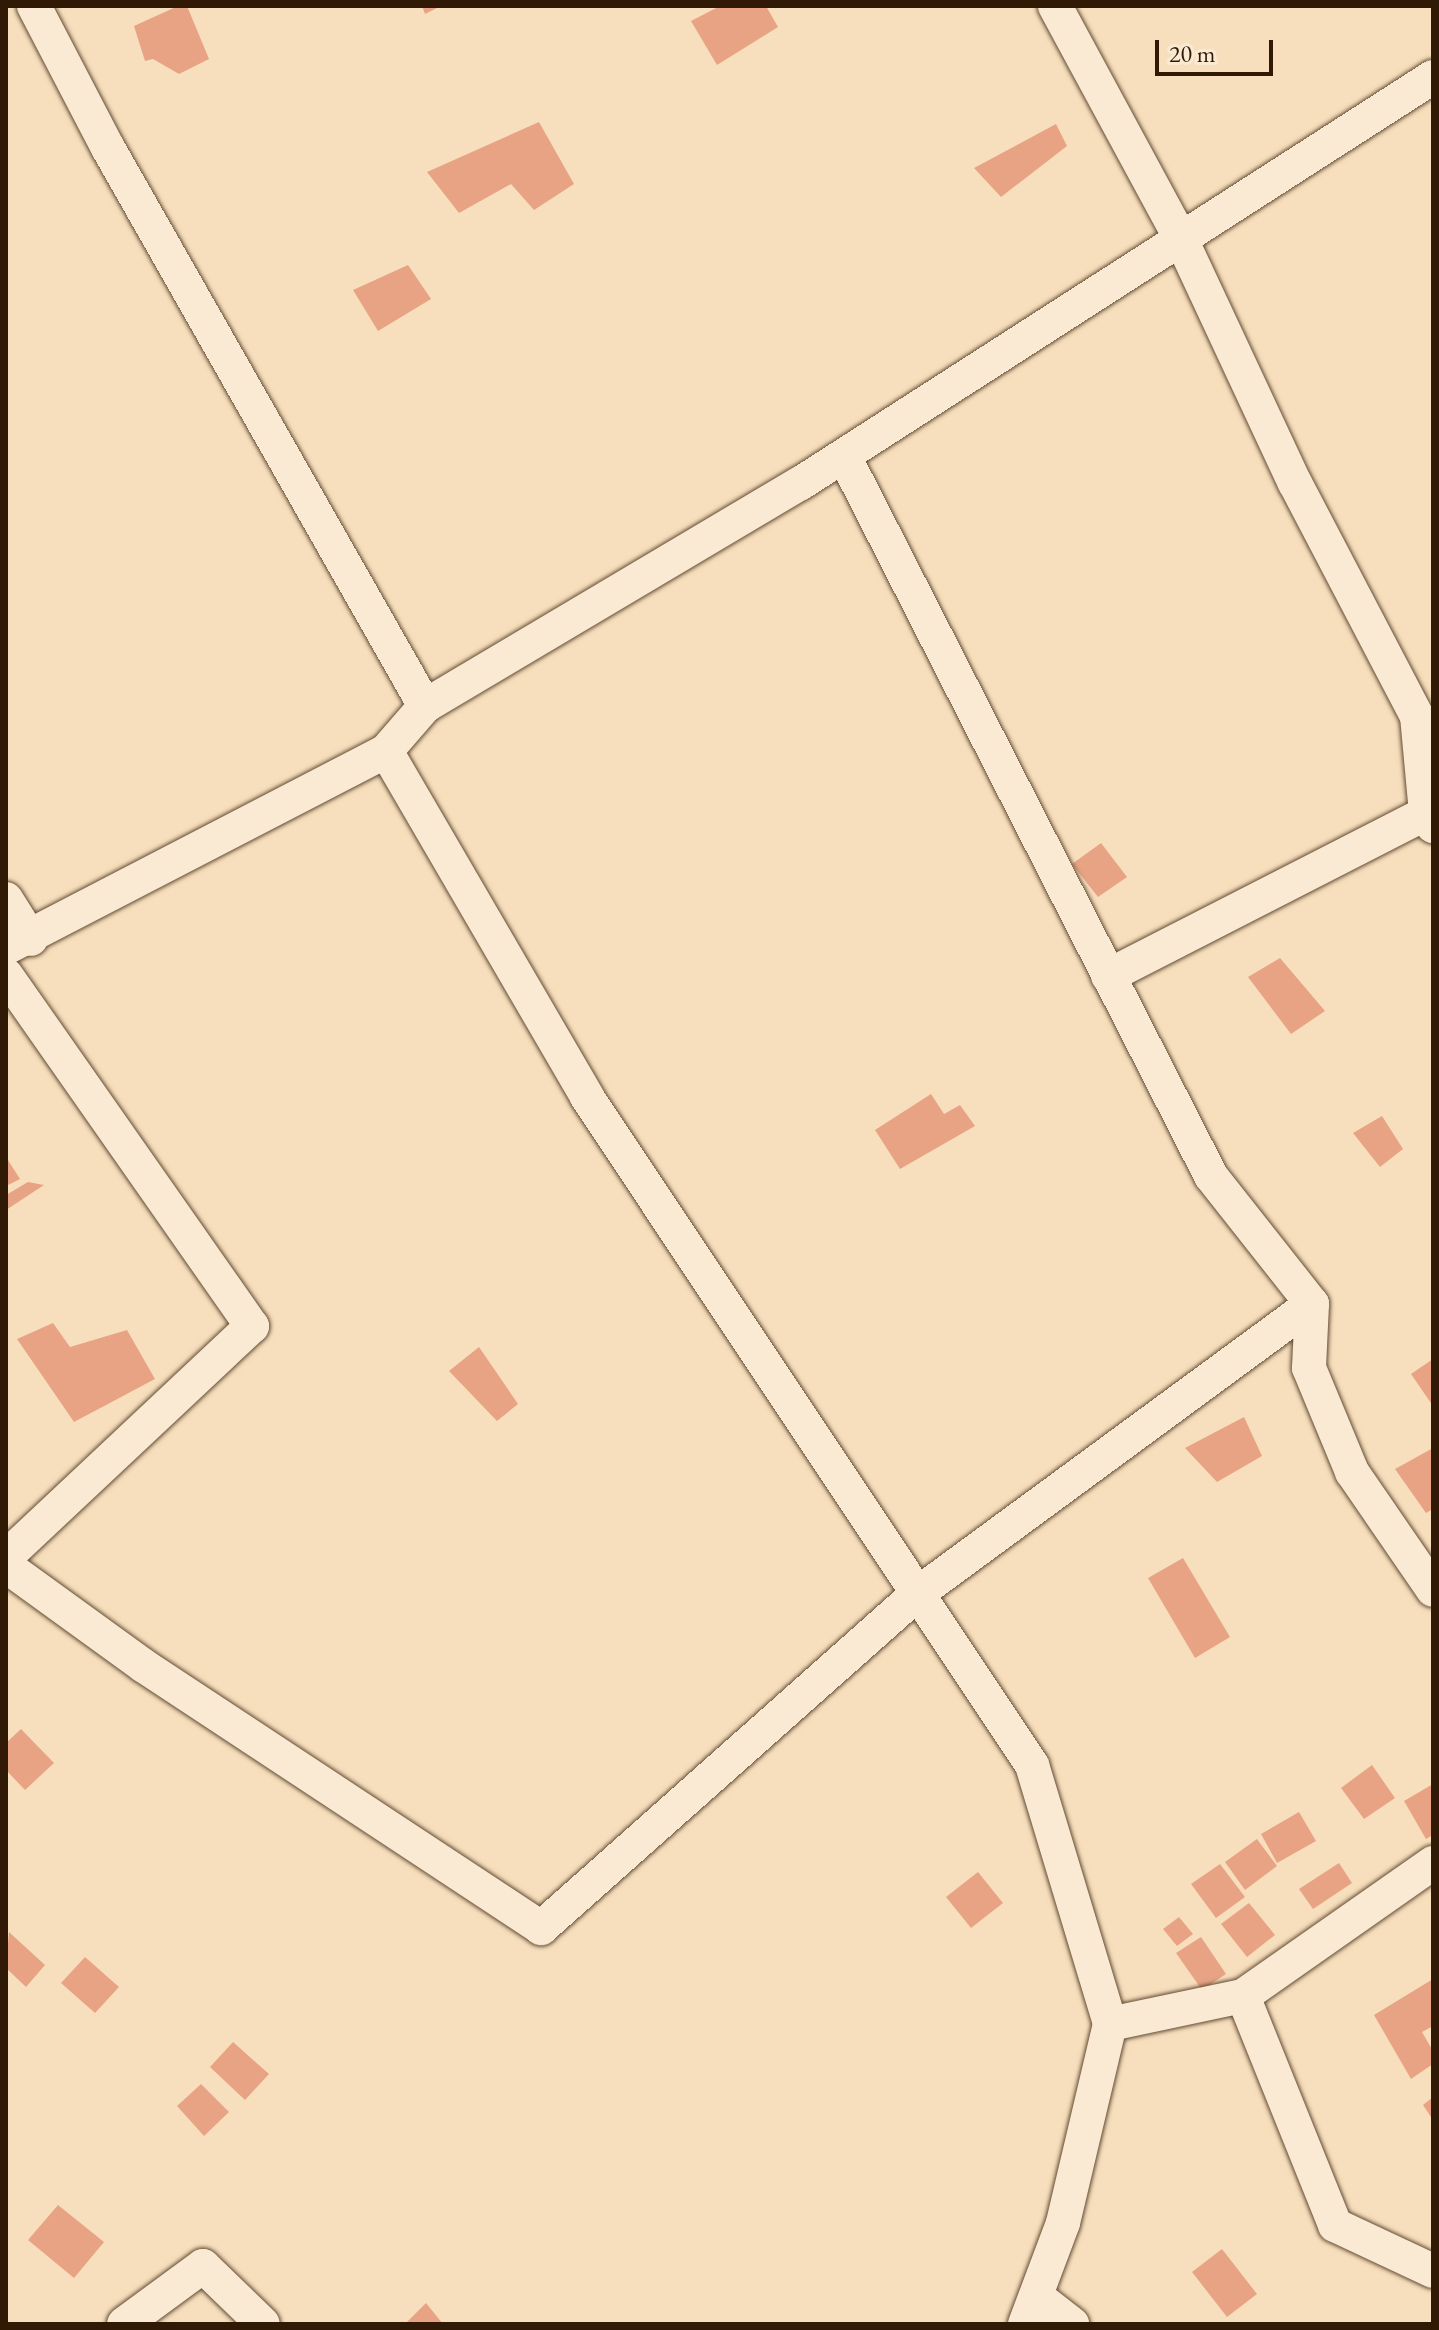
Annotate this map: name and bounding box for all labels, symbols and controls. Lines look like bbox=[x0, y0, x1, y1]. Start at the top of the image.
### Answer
scale bar bbox=[1159, 24, 1277, 74]
text: 20 m bbox=[1169, 38, 1216, 69]

